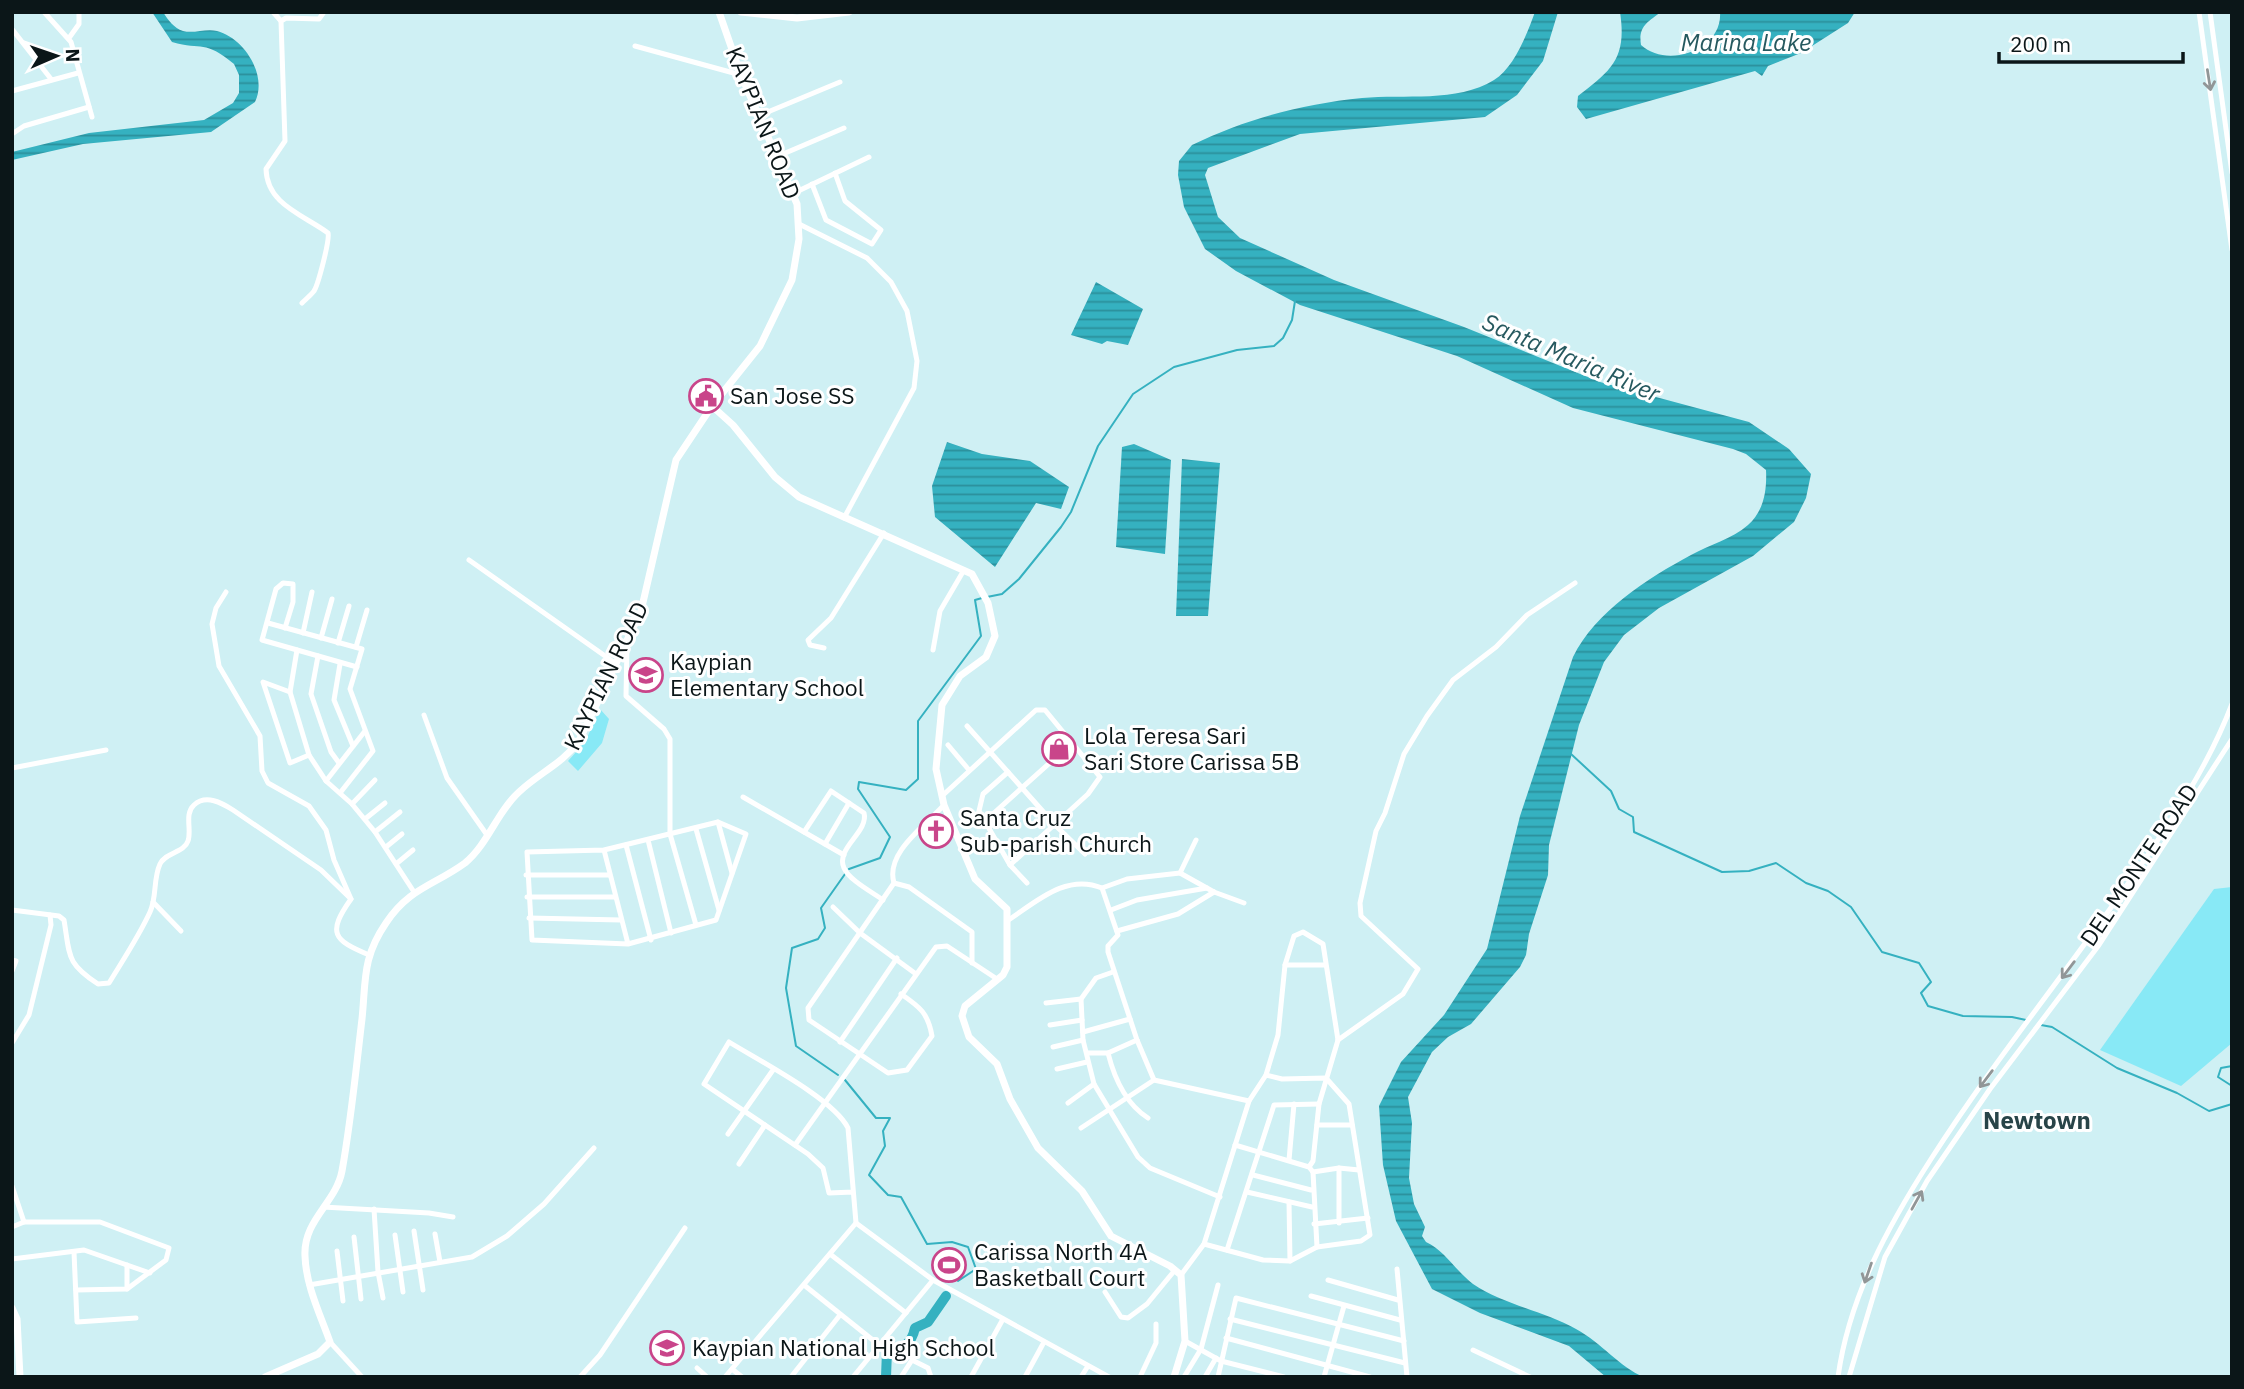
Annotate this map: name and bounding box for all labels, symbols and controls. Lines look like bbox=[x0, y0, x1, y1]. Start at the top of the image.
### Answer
north arrow bbox=[21, 21, 91, 91]
scale bar bbox=[1999, 21, 2183, 65]
water label: Marina Lake bbox=[1681, 26, 1811, 58]
text: 200 m bbox=[2010, 30, 2071, 58]
street label: KAYPIAN ROAD bbox=[720, 42, 808, 203]
text: N bbox=[61, 48, 85, 63]
one-way arrow bbox=[2203, 68, 2216, 91]
water label: Santa Maria River bbox=[1478, 305, 1666, 409]
public building icon: San Jose SS bbox=[687, 377, 725, 415]
place label: San Jose SS bbox=[730, 380, 855, 410]
street label: KAYPIAN ROAD bbox=[556, 596, 654, 755]
place label: Kaypian Elementary School bbox=[670, 646, 864, 702]
school or university icon: Kaypian Elementary School bbox=[627, 656, 665, 694]
place label: Lola Teresa Sari Sari Store Carissa 5B bbox=[1084, 720, 1299, 776]
shop icon: Lola Teresa Sari Sari Store Carissa 5B bbox=[1040, 730, 1078, 768]
street label: DEL MONTE ROAD bbox=[2073, 777, 2204, 951]
place label: Santa Cruz Sub-parish Church bbox=[960, 802, 1152, 858]
church icon: Santa Cruz Sub-parish Church bbox=[917, 812, 955, 850]
one-way arrow bbox=[2061, 960, 2076, 979]
one-way arrow bbox=[1978, 1069, 1993, 1088]
district label: Newtown bbox=[1983, 1104, 2091, 1136]
one-way arrow bbox=[1910, 1190, 1924, 1210]
place label: Carissa North 4A Basketball Court bbox=[974, 1236, 1148, 1292]
sports icon: Carissa North 4A Basketball Court bbox=[930, 1246, 968, 1284]
one-way arrow bbox=[1861, 1262, 1874, 1284]
school or university icon: Kaypian National High School bbox=[648, 1329, 686, 1367]
place label: Kaypian National High School bbox=[692, 1332, 995, 1362]

